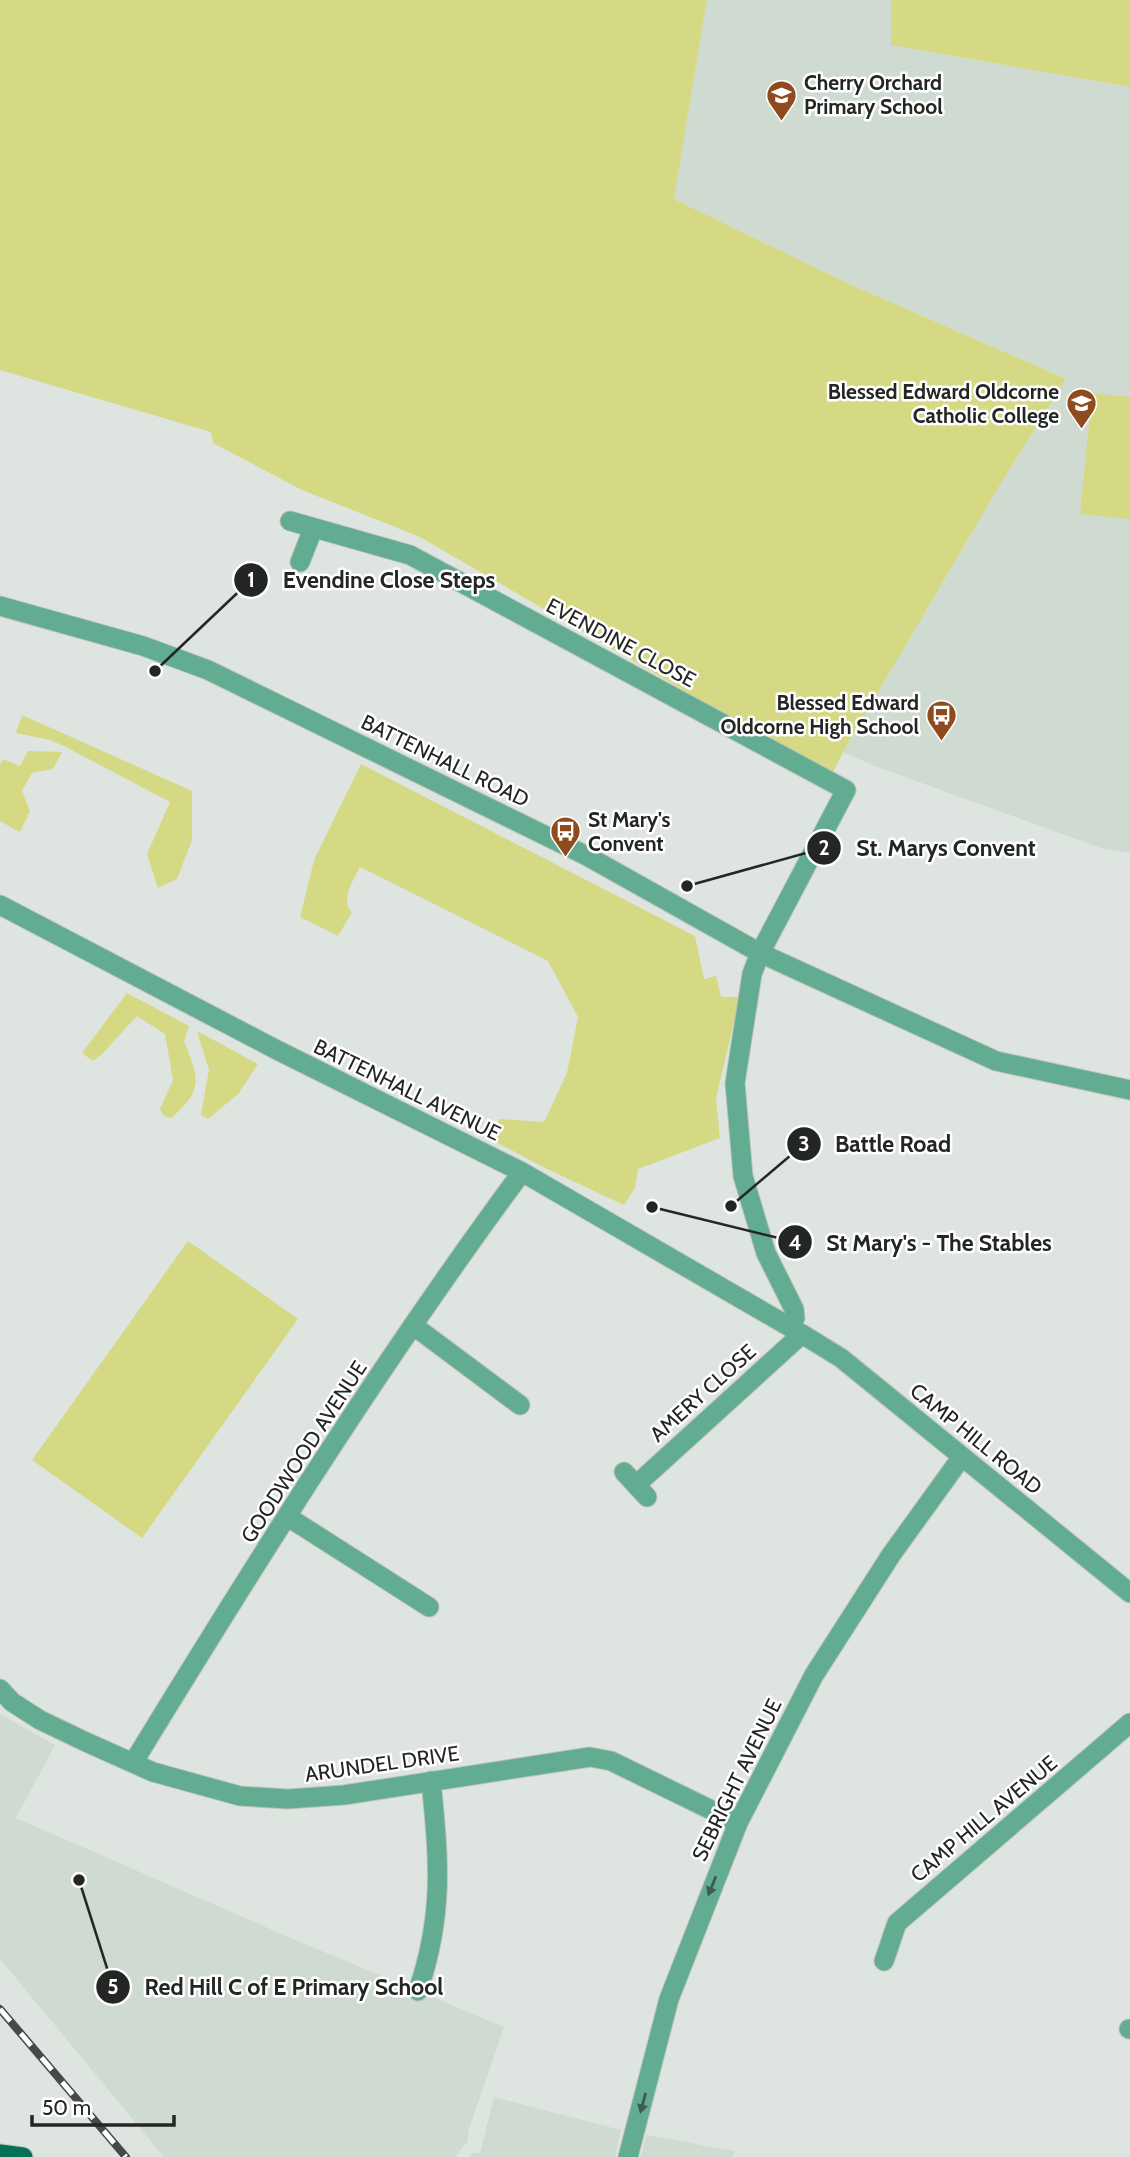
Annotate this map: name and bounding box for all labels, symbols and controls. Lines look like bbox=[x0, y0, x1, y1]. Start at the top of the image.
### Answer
place label: Cherry Orchard Primary School bbox=[804, 70, 943, 119]
school or university icon: Cherry Orchard Primary School bbox=[764, 78, 798, 122]
place label: Blessed Edward Oldcorne Catholic College bbox=[828, 379, 1059, 428]
school or university icon: Blessed Edward Oldcorne Catholic College bbox=[1065, 387, 1099, 431]
callout: Evendine Close Steps bbox=[234, 558, 509, 602]
text: Evendine Close Steps bbox=[283, 566, 496, 594]
text: 1 bbox=[247, 567, 255, 592]
street label: EVENDINE CLOSE bbox=[542, 593, 700, 692]
place label: Blessed Edward Oldcorne High School bbox=[721, 690, 919, 739]
bus stop icon: Blessed Edward Oldcorne High School bbox=[925, 698, 959, 742]
street label: BATTENHALL ROAD bbox=[357, 709, 533, 812]
place label: St Mary's Convent bbox=[588, 807, 671, 856]
bus stop icon: St Mary's Convent bbox=[548, 815, 582, 859]
callout: St. Marys Convent bbox=[807, 826, 1049, 870]
text: St. Marys Convent bbox=[856, 834, 1036, 862]
text: 2 bbox=[818, 835, 830, 860]
street label: BATTENHALL AVENUE bbox=[310, 1033, 505, 1146]
callout: Battle Road bbox=[786, 1122, 965, 1166]
text: Battle Road bbox=[835, 1130, 951, 1158]
text: 3 bbox=[798, 1131, 810, 1156]
callout: St Mary's - The Stables bbox=[777, 1220, 1066, 1264]
text: St Mary's - The Stables bbox=[826, 1229, 1052, 1257]
text: 4 bbox=[788, 1230, 802, 1255]
street label: AMERY CLOSE bbox=[645, 1339, 761, 1447]
street label: GOODWOOD AVENUE bbox=[235, 1356, 372, 1547]
street label: CAMP HILL ROAD bbox=[905, 1378, 1047, 1499]
street label: SEBRIGHT AVENUE bbox=[686, 1695, 787, 1865]
street label: ARUNDEL DRIVE bbox=[303, 1740, 461, 1787]
street label: CAMP HILL AVENUE bbox=[905, 1750, 1062, 1887]
one-way arrow bbox=[706, 1876, 717, 1897]
callout: Red Hill C of E Primary School bbox=[96, 1965, 458, 2009]
text: Red Hill C of E Primary School bbox=[145, 1973, 443, 2001]
text: 5 bbox=[107, 1974, 119, 1999]
scale bar bbox=[32, 2084, 173, 2128]
one-way arrow bbox=[637, 2092, 647, 2113]
text: 50 m bbox=[42, 2095, 91, 2120]

